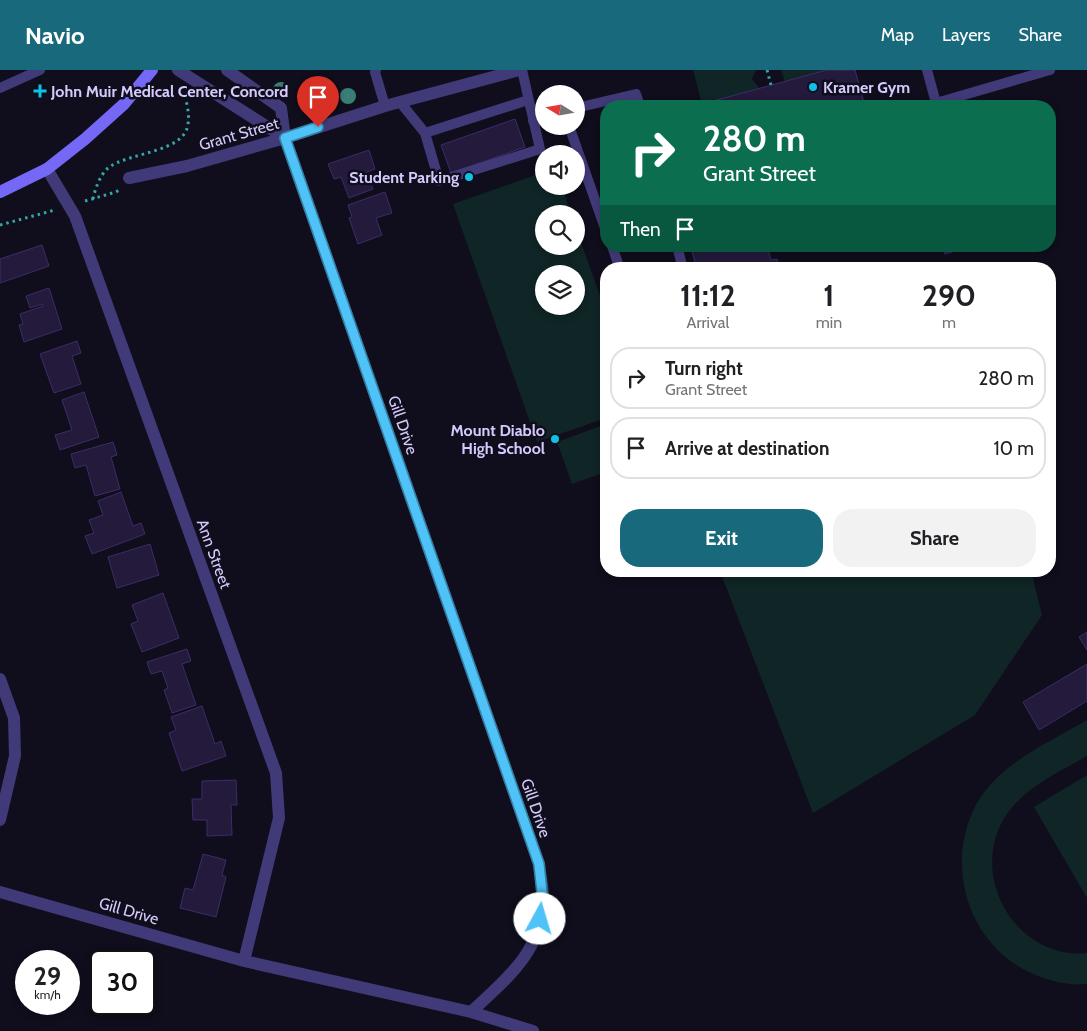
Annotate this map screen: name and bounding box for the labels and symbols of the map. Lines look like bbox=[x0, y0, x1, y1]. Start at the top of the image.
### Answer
pin bbox=[297, 76, 339, 127]
place label: Kramer Gym bbox=[823, 78, 910, 97]
marker: Kramer Gym bbox=[807, 81, 819, 93]
place label: John Muir Medical Center, Concord bbox=[50, 82, 288, 101]
marker: John Muir Medical Center, Concord bbox=[33, 84, 47, 98]
north arrow bbox=[535, 85, 585, 135]
street label: Grant Street bbox=[197, 113, 282, 154]
place label: Student Parking bbox=[349, 168, 459, 187]
marker: Student Parking bbox=[463, 171, 475, 183]
street label: Gill Drive bbox=[384, 393, 422, 457]
place label: Mount Diablo High School bbox=[451, 421, 545, 458]
marker: Mount Diablo High School bbox=[549, 433, 561, 445]
street label: Ann Street bbox=[193, 517, 236, 592]
street label: Gill Drive bbox=[517, 776, 555, 840]
position arrow bbox=[513, 892, 565, 944]
street label: Gill Drive bbox=[97, 893, 161, 929]
speed limit sign: 30 bbox=[90, 950, 155, 1015]

